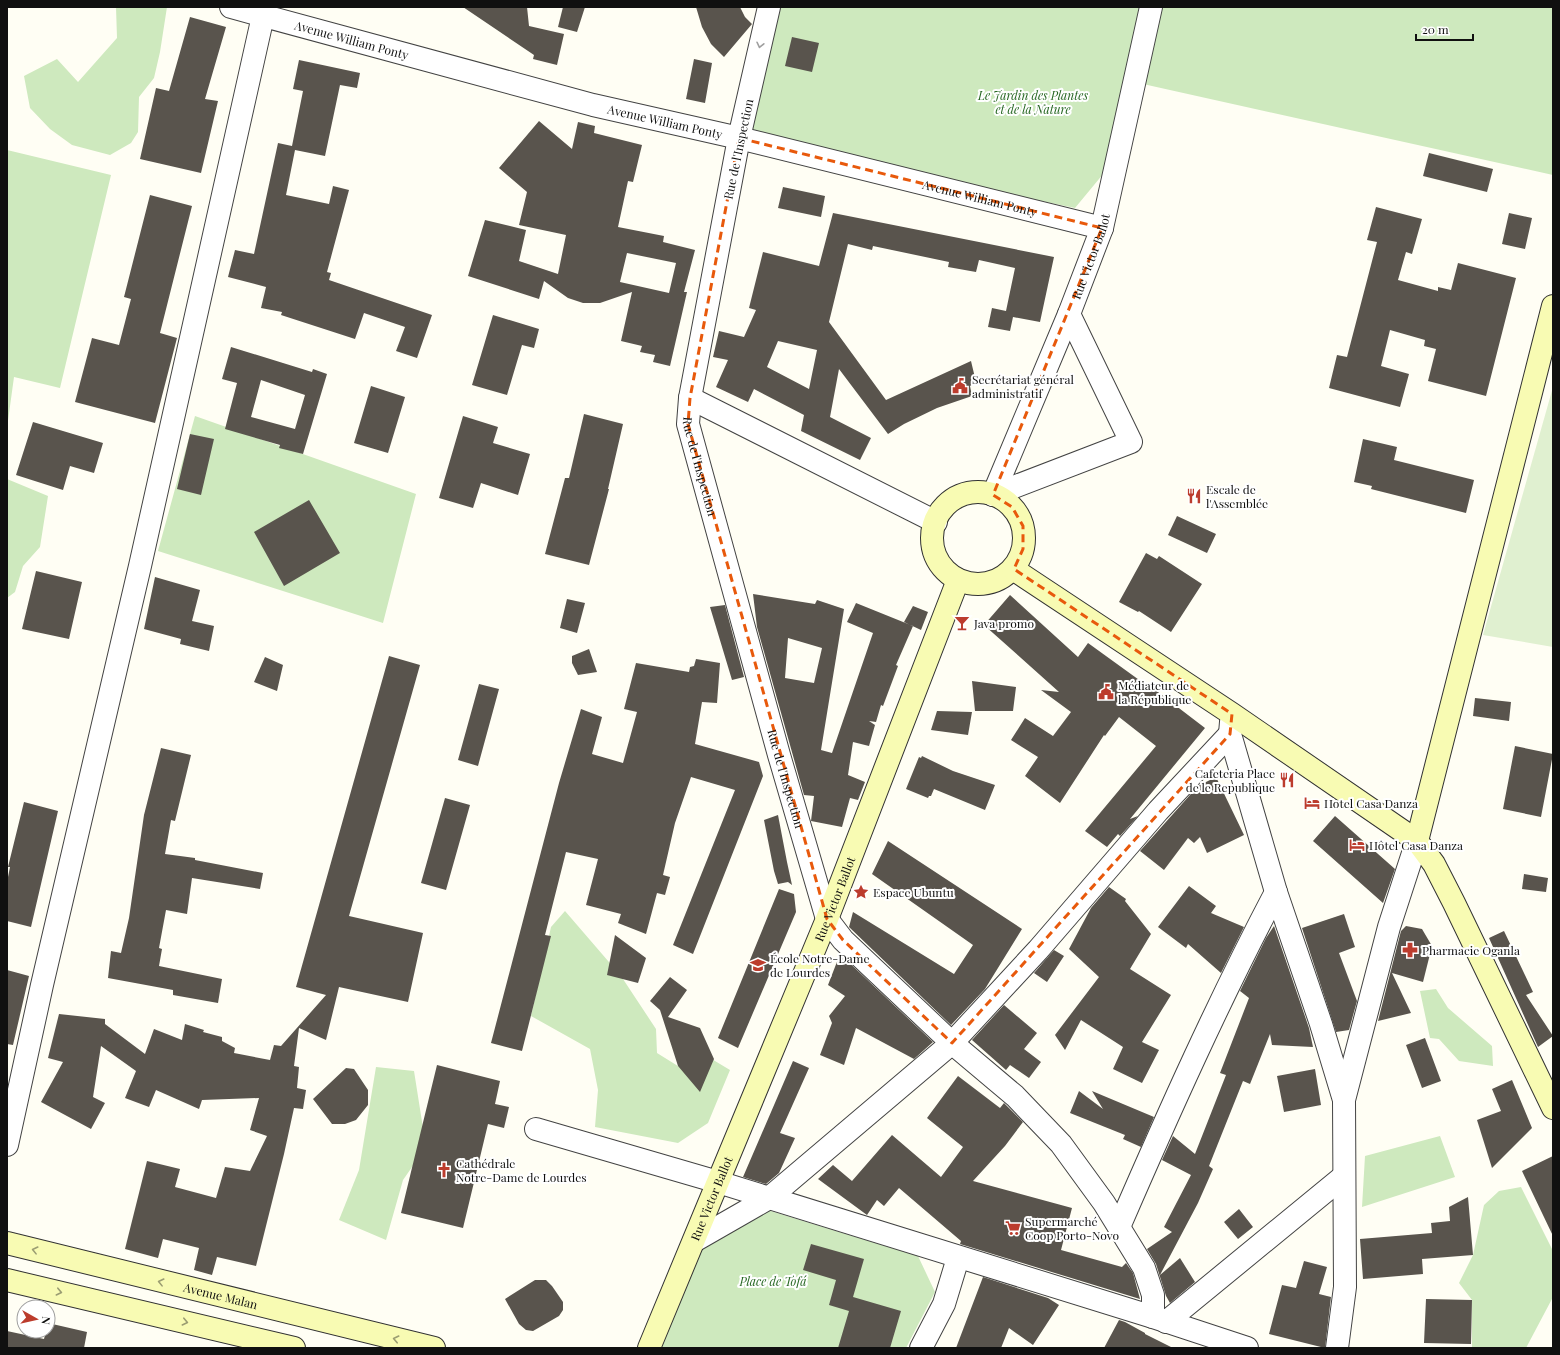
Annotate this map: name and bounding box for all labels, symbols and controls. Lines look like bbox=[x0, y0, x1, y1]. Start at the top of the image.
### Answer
street label: Avenue William Ponty bbox=[292, 16, 410, 63]
scale bar bbox=[1416, 16, 1473, 42]
text: 20 m bbox=[1422, 21, 1449, 37]
one-way arrow bbox=[757, 42, 765, 48]
park label: Le Jardin des Plantes et de la Nature bbox=[977, 87, 1089, 117]
street label: Rue de l'Inspection bbox=[720, 97, 756, 201]
street label: Avenue William Ponty bbox=[605, 100, 724, 142]
street label: Avenue William Ponty bbox=[920, 176, 1039, 220]
street label: Rue Victor Ballot bbox=[1068, 211, 1113, 301]
place label: Secrétariat général administratif bbox=[972, 371, 1074, 401]
public building icon: Secrétariat général administratif bbox=[951, 377, 969, 395]
street label: Rue de l'Inspection bbox=[680, 416, 721, 518]
place label: Escale de l'Assemblée bbox=[1206, 481, 1268, 511]
restaurant icon: Escale de l'Assemblée bbox=[1185, 487, 1203, 505]
bar icon: Java promo bbox=[953, 614, 971, 632]
place label: Java promo bbox=[973, 615, 1034, 631]
place label: Médiateur de la République bbox=[1118, 677, 1191, 707]
public building icon: Médiateur de la République bbox=[1097, 683, 1115, 701]
street label: Rue de l'Inspection bbox=[764, 727, 808, 830]
place label: Cafeteria Place de le Republique bbox=[1186, 765, 1275, 795]
restaurant icon: Cafeteria Place de le Republique bbox=[1278, 771, 1296, 789]
hotel icon: Hotel Casa Danza bbox=[1303, 794, 1321, 812]
place label: Hotel Casa Danza bbox=[1324, 795, 1418, 811]
hotel icon: Hôtel Casa Danza bbox=[1348, 836, 1366, 854]
place label: Hôtel Casa Danza bbox=[1369, 837, 1463, 853]
street label: Rue Victor Ballot bbox=[811, 853, 859, 944]
place icon: Espace Ubuntu bbox=[852, 883, 870, 901]
place label: Espace Ubuntu bbox=[873, 884, 954, 900]
pharmacy icon: Pharmacie Oganla bbox=[1401, 941, 1419, 959]
place label: Pharmacie Oganla bbox=[1422, 942, 1520, 958]
place label: École Notre-Dame de Lourdes bbox=[770, 950, 870, 980]
school or university icon: École Notre-Dame de Lourdes bbox=[749, 956, 767, 974]
street label: Rue Victor Ballot bbox=[686, 1153, 736, 1243]
place label: Cathédrale Notre-Dame de Lourdes bbox=[456, 1155, 587, 1185]
church icon: Cathédrale Notre-Dame de Lourdes bbox=[435, 1161, 453, 1179]
place label: Supermarché Coop Porto-Novo bbox=[1025, 1213, 1119, 1243]
supermarket icon: Supermarché Coop Porto-Novo bbox=[1004, 1219, 1022, 1237]
one-way arrow bbox=[31, 1246, 38, 1255]
park label: Place de Tofá bbox=[738, 1273, 807, 1289]
one-way arrow bbox=[157, 1278, 164, 1287]
street label: Avenue Malan bbox=[181, 1278, 259, 1312]
one-way arrow bbox=[55, 1288, 62, 1296]
north arrow bbox=[16, 1299, 56, 1339]
text: N bbox=[38, 1315, 54, 1325]
one-way arrow bbox=[182, 1318, 188, 1326]
one-way arrow bbox=[393, 1336, 399, 1344]

